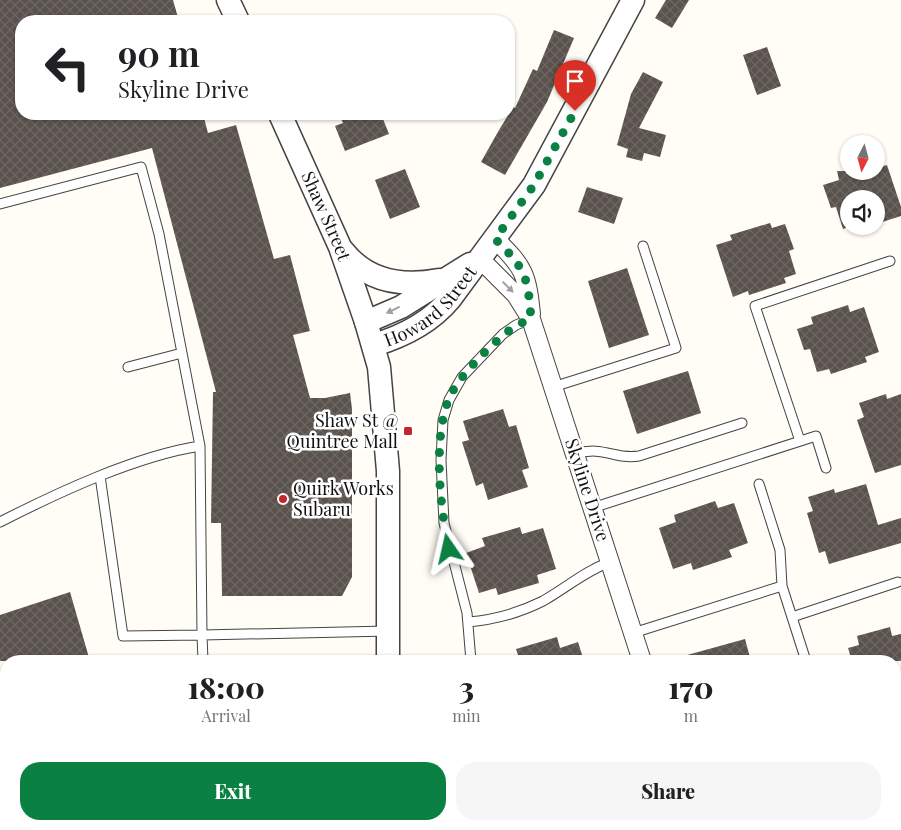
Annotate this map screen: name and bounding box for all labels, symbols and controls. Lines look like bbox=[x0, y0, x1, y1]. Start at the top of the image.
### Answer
text: 90 m bbox=[118, 29, 200, 76]
icon: left bbox=[35, 35, 100, 100]
pin bbox=[554, 60, 596, 111]
icon: arrive bbox=[561, 67, 589, 95]
text: Skyline Drive bbox=[118, 74, 249, 104]
north arrow bbox=[840, 135, 885, 180]
map controls bbox=[840, 135, 885, 235]
street label: Shaw Street bbox=[296, 167, 357, 264]
button: sound bbox=[840, 190, 885, 235]
street label: Howard Street bbox=[381, 260, 482, 352]
one-way arrow bbox=[502, 280, 514, 292]
one-way arrow bbox=[386, 307, 400, 315]
place label: Shaw St @ Quintree Mall bbox=[287, 408, 398, 453]
marker: Shaw St @ Quintree Mall bbox=[402, 425, 414, 437]
street label: Skyline Drive bbox=[560, 435, 616, 544]
place label: Quirk Works Subaru bbox=[293, 476, 394, 521]
marker: Quirk Works Subaru bbox=[277, 493, 289, 505]
position arrow bbox=[422, 522, 474, 574]
text: 18:00 bbox=[187, 667, 265, 707]
text: 3 bbox=[459, 667, 474, 707]
text: 170 bbox=[668, 667, 714, 707]
text: Arrival bbox=[201, 705, 251, 726]
text: min bbox=[452, 705, 481, 726]
text: m bbox=[684, 705, 698, 726]
button: Exit bbox=[20, 762, 446, 820]
button: Share bbox=[456, 762, 881, 820]

